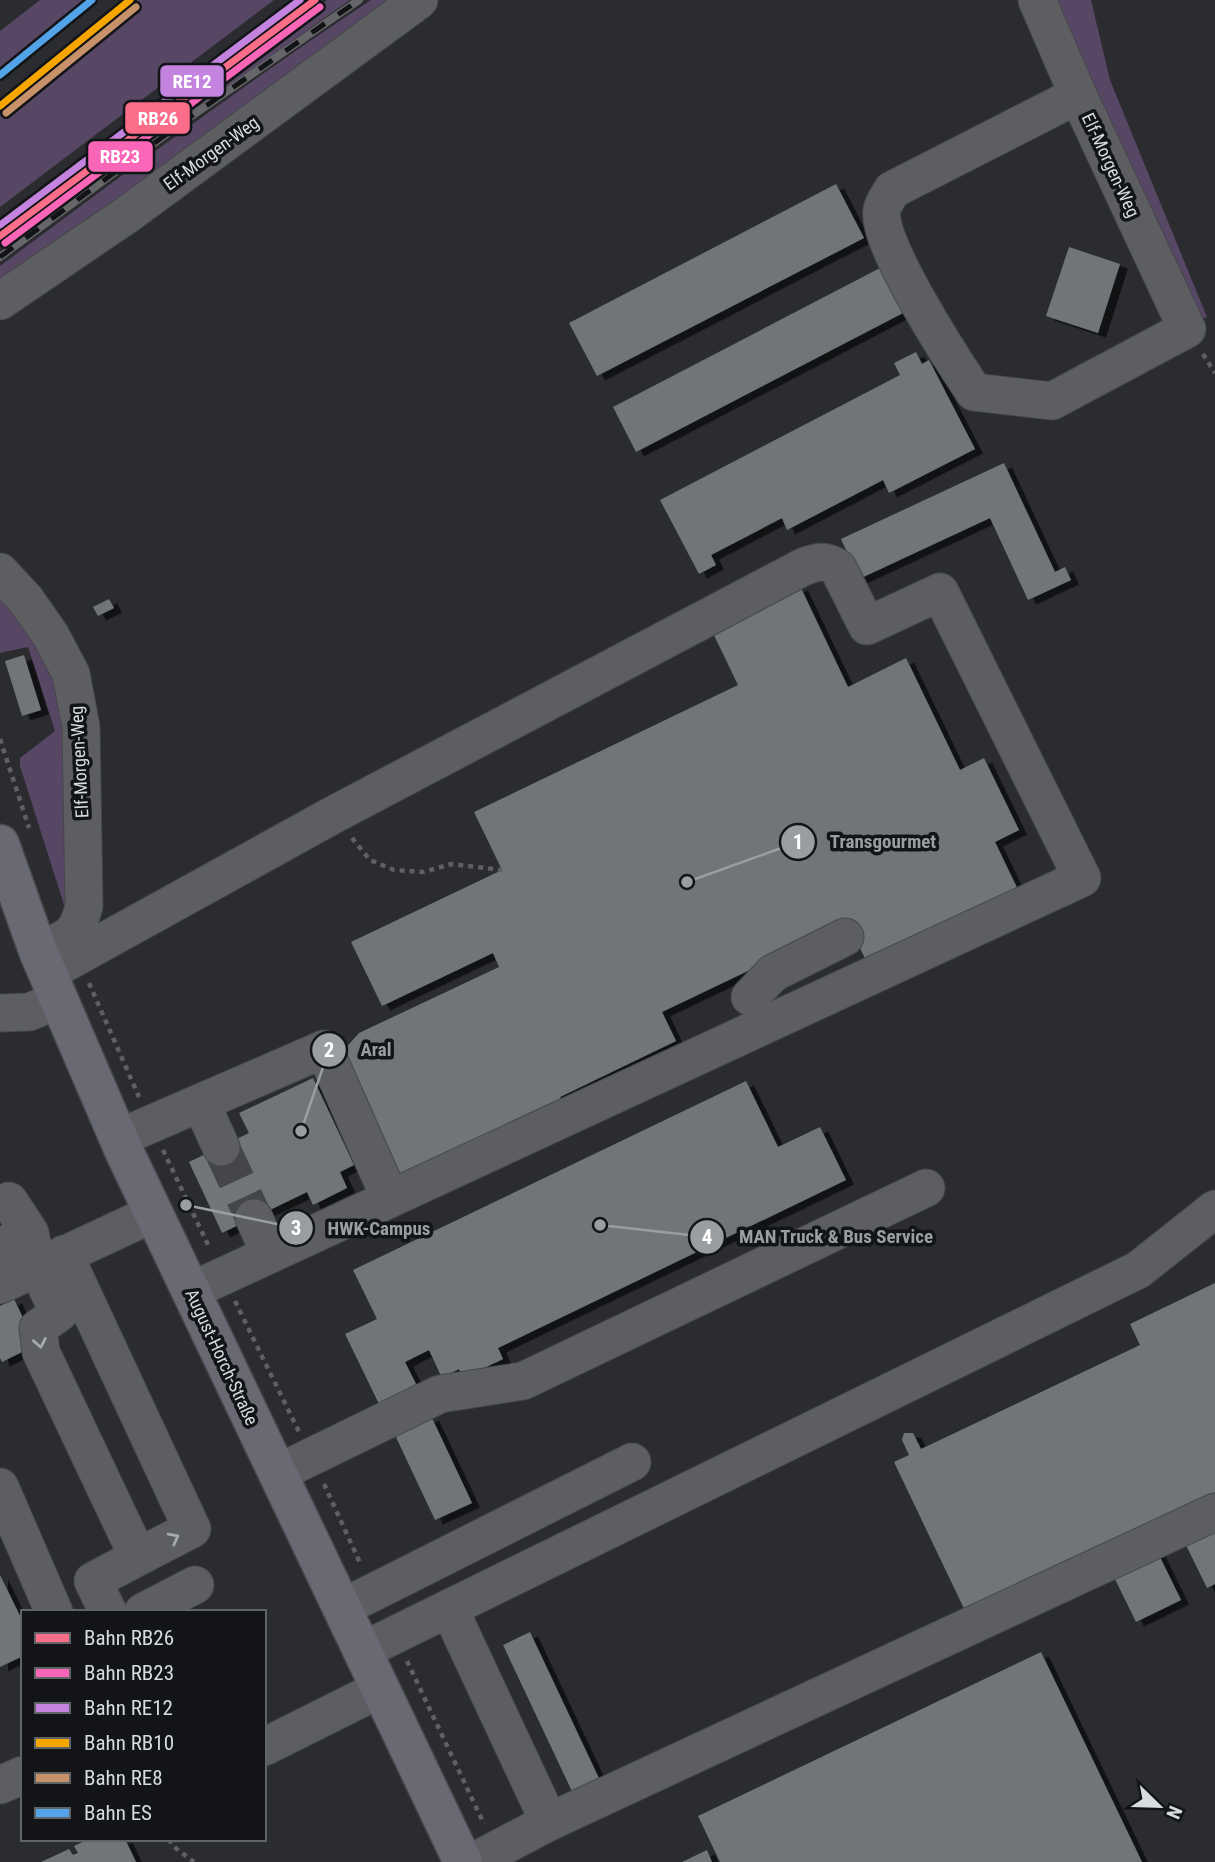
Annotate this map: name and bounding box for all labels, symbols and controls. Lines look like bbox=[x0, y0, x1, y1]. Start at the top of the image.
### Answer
line badge: RE12 bbox=[159, 64, 225, 98]
text: RE12 bbox=[172, 70, 212, 93]
line badge: RB26 bbox=[124, 101, 191, 135]
text: RB26 bbox=[138, 107, 178, 130]
street label: Elf-Morgen-Weg bbox=[1078, 110, 1144, 220]
street label: Elf-Morgen-Weg bbox=[159, 111, 263, 195]
line badge: RB23 bbox=[87, 140, 154, 173]
text: RB23 bbox=[100, 145, 140, 168]
street label: Elf-Morgen-Weg bbox=[66, 705, 92, 819]
callout: Transgourmet bbox=[780, 822, 950, 862]
text: 1 bbox=[793, 830, 803, 854]
text: Transgourmet bbox=[830, 830, 936, 853]
callout: Aral bbox=[311, 1030, 405, 1070]
text: 2 bbox=[324, 1038, 334, 1062]
text: Aral bbox=[360, 1038, 392, 1061]
callout: HWK-Campus bbox=[278, 1208, 444, 1248]
text: 3 bbox=[291, 1216, 301, 1240]
text: HWK-Campus bbox=[327, 1217, 431, 1240]
callout: MAN Truck & Bus Service bbox=[690, 1217, 947, 1257]
text: 4 bbox=[702, 1225, 712, 1249]
text: MAN Truck & Bus Service bbox=[739, 1225, 933, 1248]
street label: August-Horch-Straße bbox=[181, 1286, 263, 1428]
one-way arrow bbox=[32, 1337, 47, 1349]
one-way arrow bbox=[167, 1533, 179, 1546]
legend bbox=[21, 1610, 266, 1841]
text: Bahn RB26 bbox=[84, 1626, 174, 1650]
text: Bahn RB23 bbox=[84, 1661, 174, 1685]
text: Bahn RE12 bbox=[84, 1696, 173, 1720]
text: Bahn RB10 bbox=[84, 1731, 174, 1755]
text: Bahn RE8 bbox=[84, 1766, 163, 1790]
north arrow bbox=[1124, 1771, 1194, 1841]
text: Bahn ES bbox=[84, 1801, 152, 1825]
text: N bbox=[1161, 1803, 1187, 1822]

